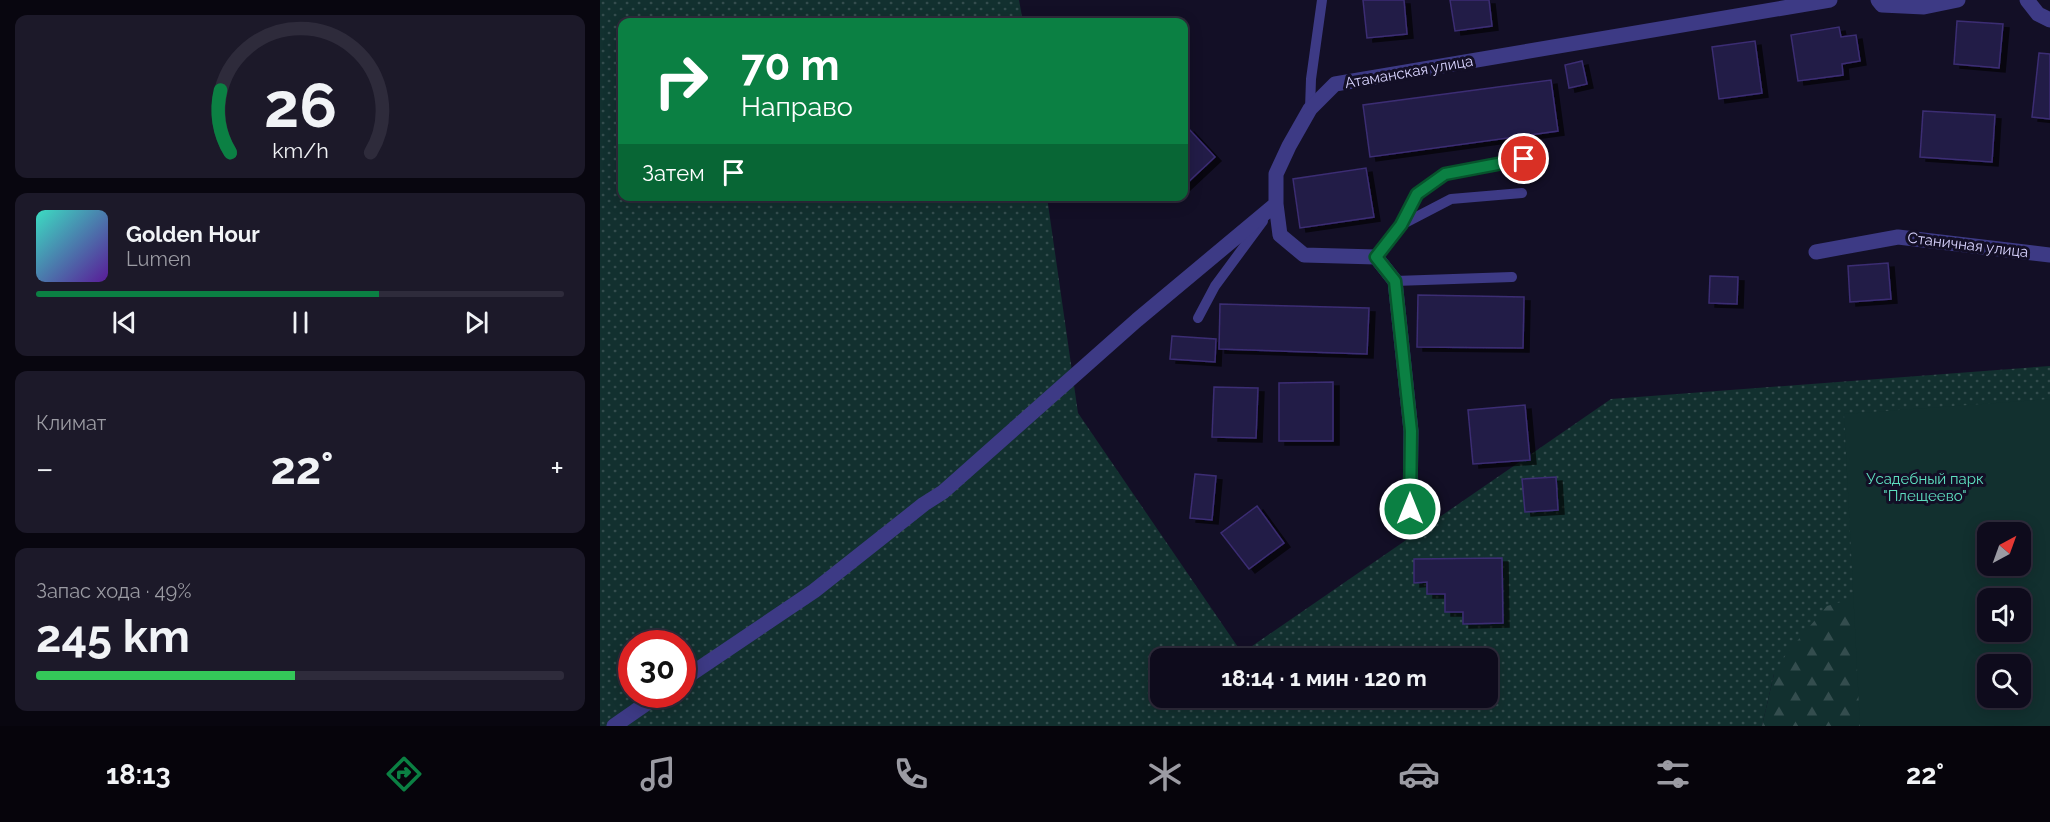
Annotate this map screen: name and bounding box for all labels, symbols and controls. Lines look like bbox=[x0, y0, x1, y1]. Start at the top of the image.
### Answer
text: 70 m bbox=[741, 41, 840, 90]
icon: right bbox=[642, 42, 720, 120]
street label: Атаманская улица bbox=[1343, 52, 1475, 92]
text: 26 bbox=[263, 69, 337, 143]
text: Направо bbox=[741, 91, 853, 122]
pin bbox=[1498, 133, 1549, 184]
text: km/h bbox=[272, 139, 328, 164]
icon: arrive bbox=[1507, 142, 1540, 175]
icon: arrive bbox=[717, 156, 750, 189]
text: Затем bbox=[642, 160, 705, 186]
text: Golden Hour bbox=[126, 221, 260, 247]
street label: Станичная улица bbox=[1907, 229, 2029, 261]
text: Lumen bbox=[126, 247, 191, 271]
icon: previous bbox=[108, 306, 141, 339]
icon: pause bbox=[284, 306, 317, 339]
icon: next bbox=[460, 306, 493, 339]
text: Климат bbox=[36, 411, 106, 435]
text: 22° bbox=[270, 442, 334, 495]
text: − bbox=[36, 449, 54, 488]
text: + bbox=[550, 449, 564, 488]
park label: Усадебный парк "Плещеево" bbox=[1866, 470, 1984, 505]
position arrow bbox=[1378, 477, 1442, 541]
north arrow bbox=[1977, 522, 2031, 576]
map controls bbox=[1977, 522, 2031, 708]
text: Запас хода · 49% bbox=[36, 579, 192, 603]
button: sound bbox=[1977, 588, 2031, 642]
text: 245 km bbox=[36, 610, 190, 663]
speed limit sign: 30 bbox=[618, 630, 696, 708]
button: search bbox=[1977, 654, 2031, 708]
text: 18:14 · 1 мин · 120 m bbox=[1221, 665, 1427, 691]
icon: directions bbox=[383, 753, 425, 795]
icon: music bbox=[637, 753, 679, 795]
icon: phone bbox=[890, 753, 932, 795]
icon: climate bbox=[1144, 753, 1186, 795]
icon: car bbox=[1398, 753, 1440, 795]
icon: filters bbox=[1652, 753, 1694, 795]
text: 18:13 bbox=[106, 759, 171, 790]
text: 22° bbox=[1906, 759, 1944, 790]

